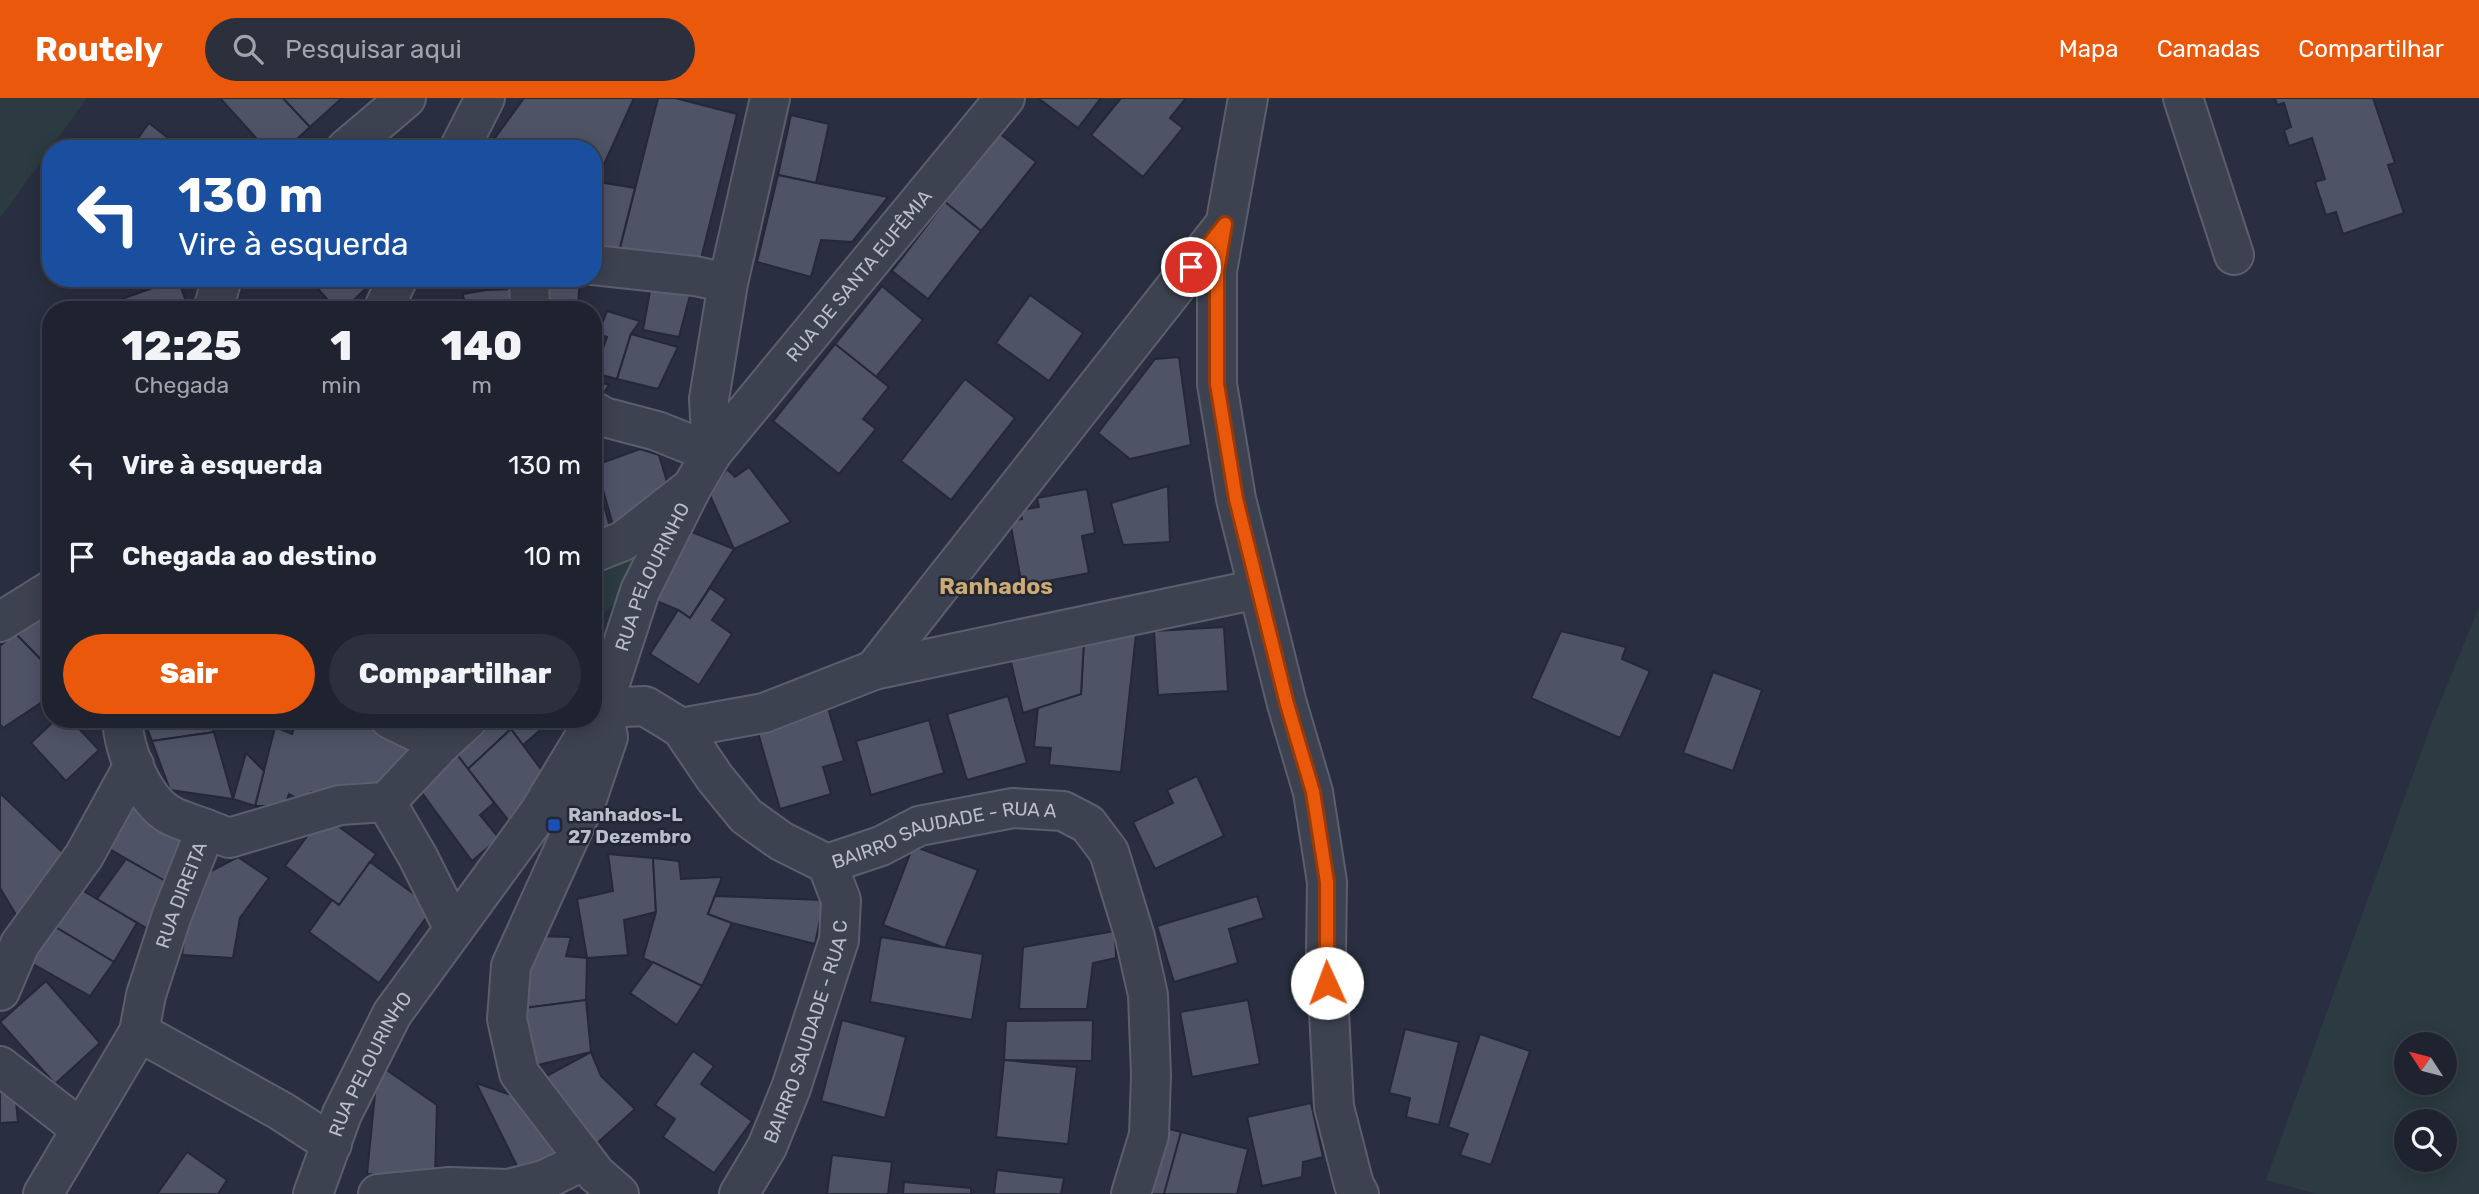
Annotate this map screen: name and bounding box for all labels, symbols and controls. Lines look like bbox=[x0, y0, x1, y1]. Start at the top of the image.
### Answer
search box bbox=[205, 18, 695, 81]
text: Routely bbox=[35, 30, 163, 69]
icon: search bbox=[229, 30, 267, 68]
text: Pesquisar aqui bbox=[285, 34, 462, 65]
text: Mapa bbox=[2059, 35, 2119, 63]
text: Camadas bbox=[2157, 35, 2260, 63]
text: Compartilhar bbox=[2298, 35, 2444, 63]
text: 130 m bbox=[178, 166, 323, 224]
icon: left bbox=[63, 168, 154, 259]
street label: RUA DE SANTA EUFÊMIA bbox=[781, 185, 937, 366]
text: Vire à esquerda bbox=[178, 225, 409, 263]
pin bbox=[1161, 237, 1221, 297]
icon: arrive bbox=[1172, 248, 1210, 286]
text: 12:25 bbox=[122, 321, 242, 371]
text: 1 bbox=[330, 321, 352, 371]
text: 140 bbox=[441, 321, 522, 371]
text: Chegada bbox=[134, 371, 229, 399]
text: min bbox=[321, 371, 361, 399]
text: m bbox=[471, 371, 492, 399]
icon: left bbox=[63, 447, 101, 485]
text: Vire à esquerda bbox=[122, 450, 323, 481]
text: 130 m bbox=[508, 450, 581, 481]
street label: RUA PELOURINHO bbox=[610, 499, 694, 654]
icon: arrive bbox=[63, 538, 101, 576]
text: Chegada ao destino bbox=[122, 541, 377, 572]
text: 10 m bbox=[524, 541, 581, 572]
district label: Ranhados bbox=[939, 572, 1053, 600]
button: Sair bbox=[63, 634, 315, 714]
button: Compartilhar bbox=[329, 634, 581, 714]
street label: BAIRRO SAUDADE - RUA A bbox=[829, 797, 1057, 874]
place label: Ranhados-L 27 Dezembro bbox=[568, 803, 691, 848]
marker: Ranhados-L 27 Dezembro bbox=[546, 817, 562, 833]
street label: RUA DIREITA bbox=[151, 838, 212, 951]
street label: BAIRRO SAUDADE - RUA C bbox=[759, 919, 852, 1147]
position arrow bbox=[1290, 946, 1364, 1020]
street label: RUA PELOURINHO bbox=[324, 987, 417, 1140]
north arrow bbox=[2394, 1032, 2457, 1096]
map controls bbox=[2394, 1032, 2457, 1172]
button: search bbox=[2394, 1109, 2457, 1172]

